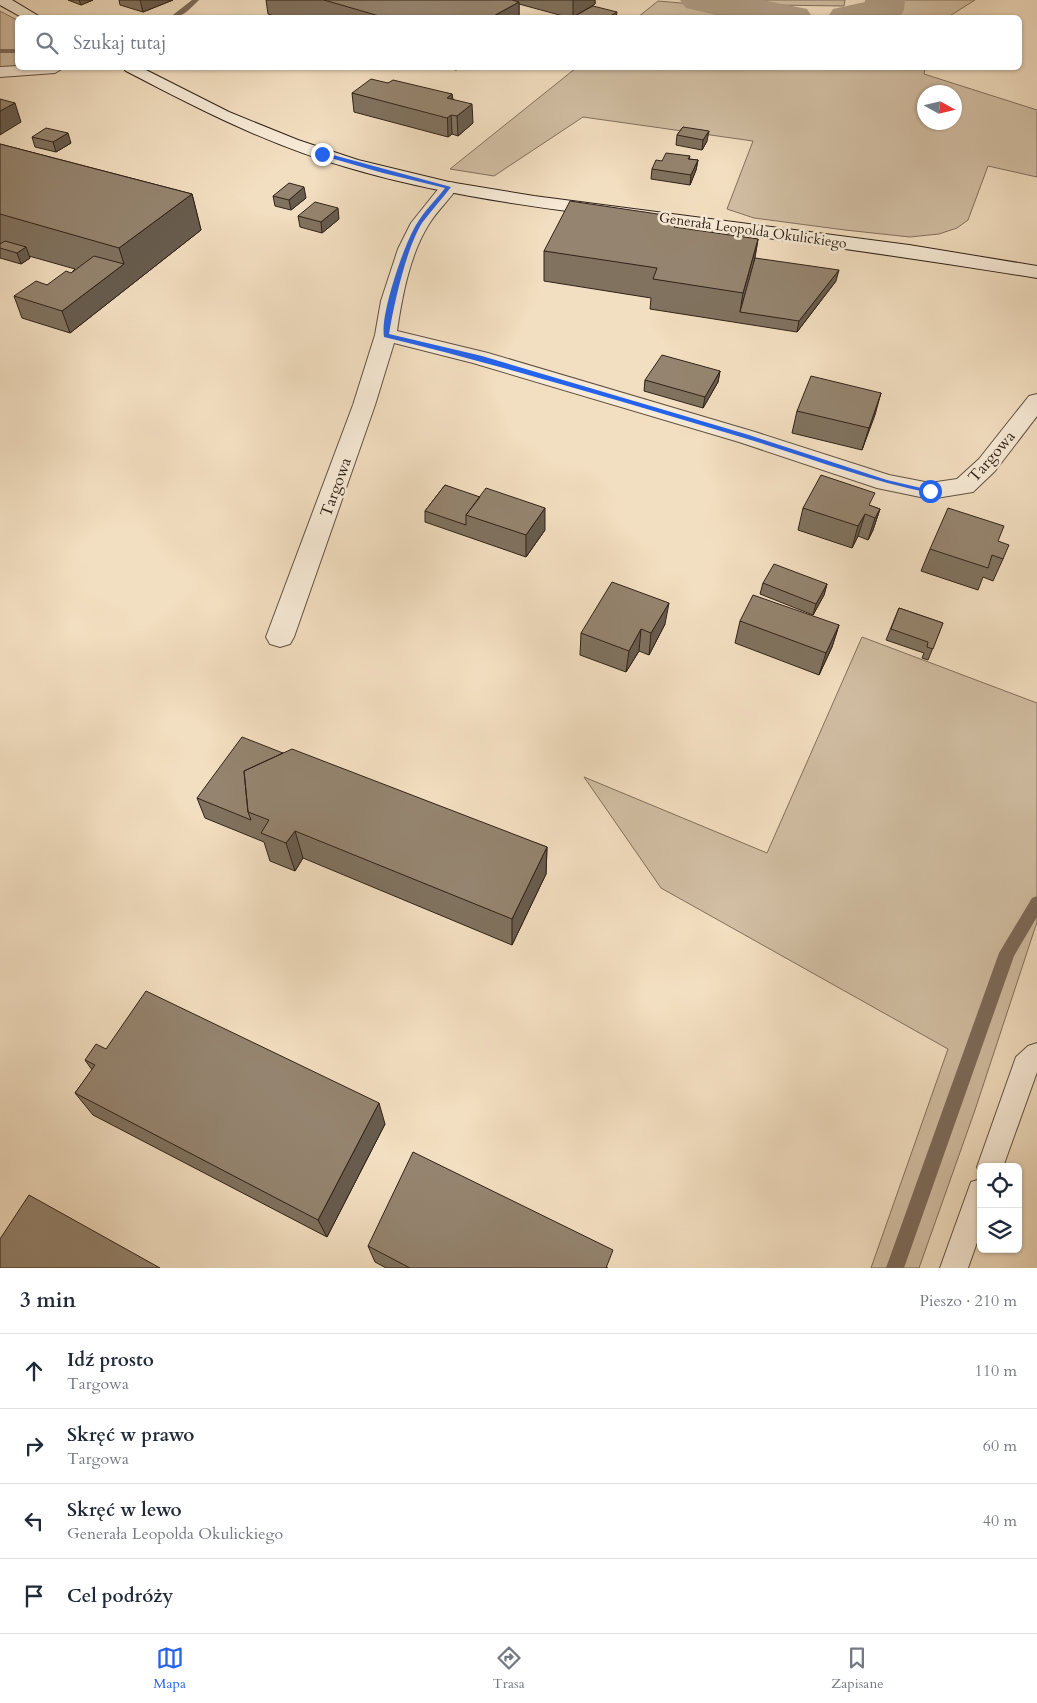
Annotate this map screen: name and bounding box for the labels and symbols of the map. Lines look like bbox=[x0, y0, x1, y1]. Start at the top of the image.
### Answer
north arrow bbox=[917, 85, 962, 130]
route end bbox=[311, 143, 334, 166]
street label: Generała Leopolda Okulickiego bbox=[658, 208, 848, 253]
street label: Targowa bbox=[963, 426, 1020, 487]
street label: Targowa bbox=[315, 454, 357, 520]
route start bbox=[919, 480, 942, 503]

